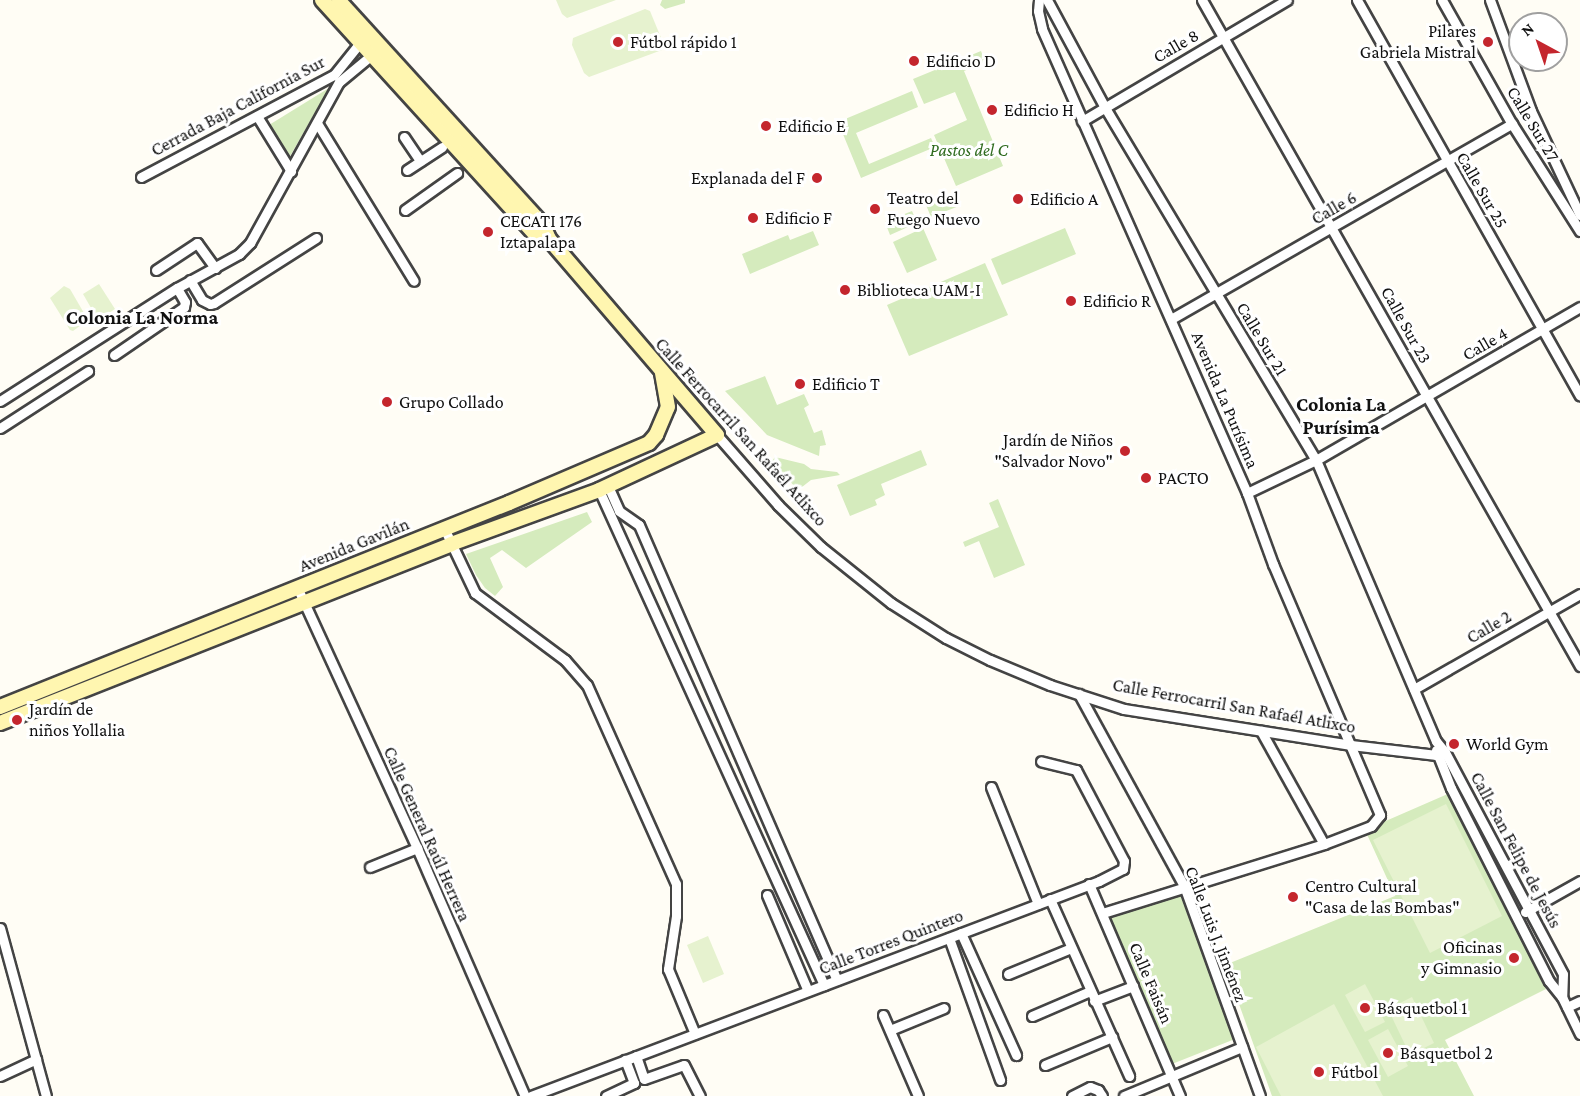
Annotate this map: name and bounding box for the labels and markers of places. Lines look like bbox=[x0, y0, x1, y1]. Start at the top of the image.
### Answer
place label: Pilares Gabriela Mistral bbox=[1360, 21, 1476, 63]
place label: Fútbol rápido 1 bbox=[630, 31, 737, 53]
marker: Fútbol rápido 1 bbox=[611, 35, 625, 49]
marker: Pilares Gabriela Mistral bbox=[1481, 35, 1495, 49]
place label: Edificio D bbox=[926, 50, 996, 72]
marker: Edificio D bbox=[907, 54, 921, 68]
place label: Edificio H bbox=[1004, 99, 1074, 121]
marker: Edificio H bbox=[985, 103, 999, 117]
place label: Edificio E bbox=[778, 115, 846, 137]
marker: Edificio E bbox=[759, 119, 773, 133]
place label: Explanada del F bbox=[691, 167, 805, 189]
marker: Explanada del F bbox=[810, 171, 824, 185]
place label: Teatro del Fuego Nuevo bbox=[887, 188, 980, 230]
place label: Edificio A bbox=[1030, 188, 1098, 210]
marker: Edificio A bbox=[1011, 192, 1025, 206]
marker: Teatro del Fuego Nuevo bbox=[868, 202, 882, 216]
place label: Edificio F bbox=[765, 207, 832, 229]
place label: CECATI 176 Iztapalapa bbox=[500, 211, 582, 254]
marker: Edificio F bbox=[746, 211, 760, 225]
marker: CECATI 176 Iztapalapa bbox=[481, 225, 495, 239]
place label: Biblioteca UAM-I bbox=[857, 279, 981, 301]
marker: Biblioteca UAM-I bbox=[838, 283, 852, 297]
place label: Edificio R bbox=[1083, 290, 1151, 312]
marker: Edificio R bbox=[1064, 294, 1078, 308]
place label: Edificio T bbox=[812, 373, 880, 395]
marker: Edificio T bbox=[793, 377, 807, 391]
place label: Grupo Collado bbox=[399, 391, 504, 413]
marker: Grupo Collado bbox=[380, 395, 394, 409]
place label: Jardín de Niños "Salvador Novo" bbox=[994, 430, 1113, 472]
marker: Jardín de Niños "Salvador Novo" bbox=[1118, 444, 1132, 458]
place label: PACTO bbox=[1158, 467, 1209, 489]
marker: PACTO bbox=[1139, 471, 1153, 485]
place label: Jardín de niños Yollalia bbox=[29, 699, 125, 742]
marker: Jardín de niños Yollalia bbox=[10, 713, 24, 727]
place label: World Gym bbox=[1466, 733, 1549, 755]
marker: World Gym bbox=[1447, 737, 1461, 751]
place label: Centro Cultural "Casa de las Bombas" bbox=[1305, 876, 1460, 918]
marker: Centro Cultural "Casa de las Bombas" bbox=[1286, 890, 1300, 904]
place label: Oficinas y Gimnasio bbox=[1421, 937, 1502, 980]
marker: Oficinas y Gimnasio bbox=[1507, 951, 1521, 965]
place label: Básquetbol 1 bbox=[1377, 997, 1467, 1019]
marker: Básquetbol 1 bbox=[1358, 1001, 1372, 1015]
place label: Básquetbol 2 bbox=[1400, 1042, 1493, 1064]
marker: Básquetbol 2 bbox=[1381, 1046, 1395, 1060]
place label: Fútbol bbox=[1331, 1061, 1378, 1083]
marker: Fútbol bbox=[1312, 1065, 1326, 1079]

